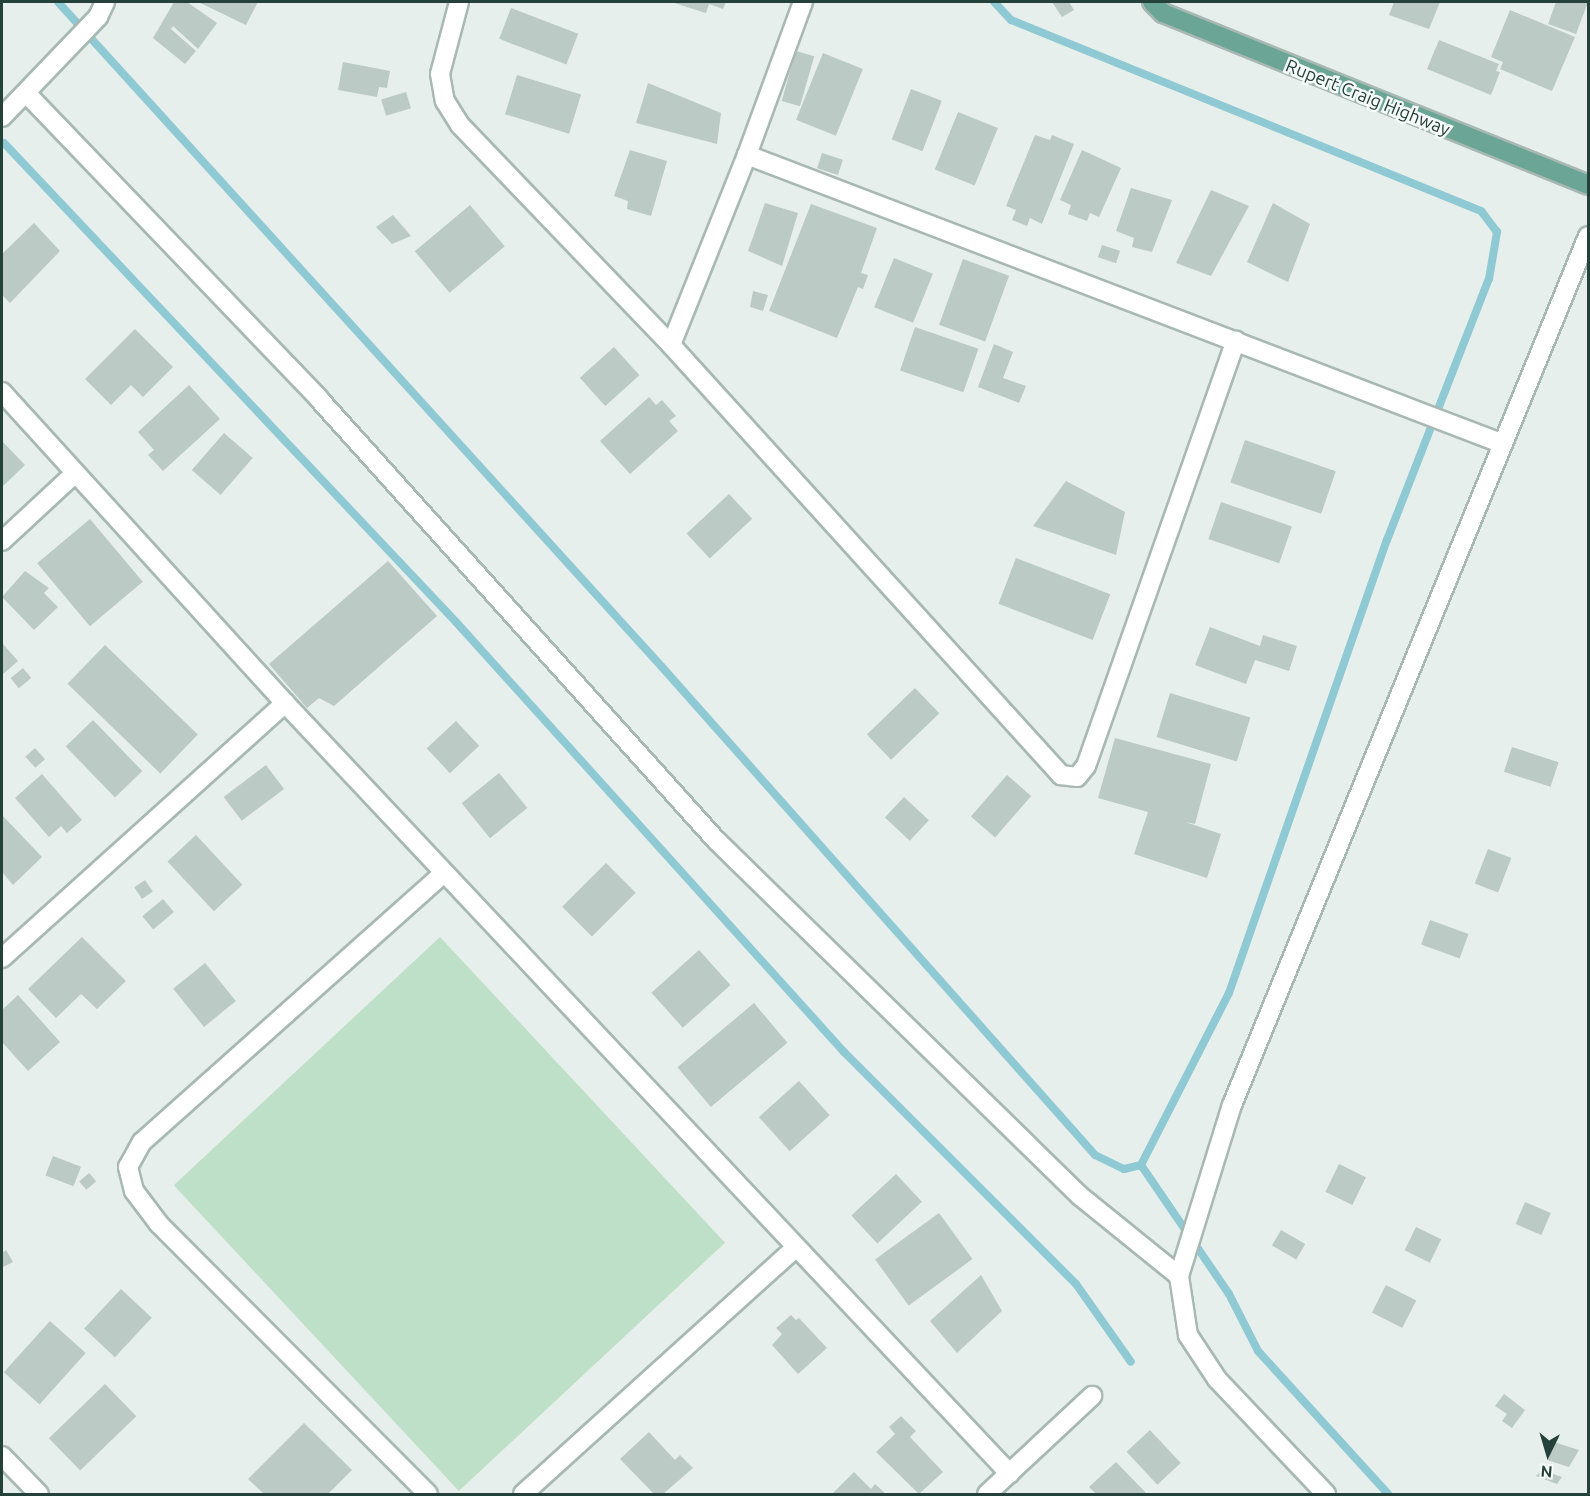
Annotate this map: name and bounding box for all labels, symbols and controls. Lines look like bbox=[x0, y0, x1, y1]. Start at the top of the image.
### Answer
street label: Rupert Craig Highway bbox=[1283, 54, 1453, 140]
north arrow bbox=[1518, 1424, 1578, 1484]
text: N bbox=[1540, 1462, 1553, 1481]

